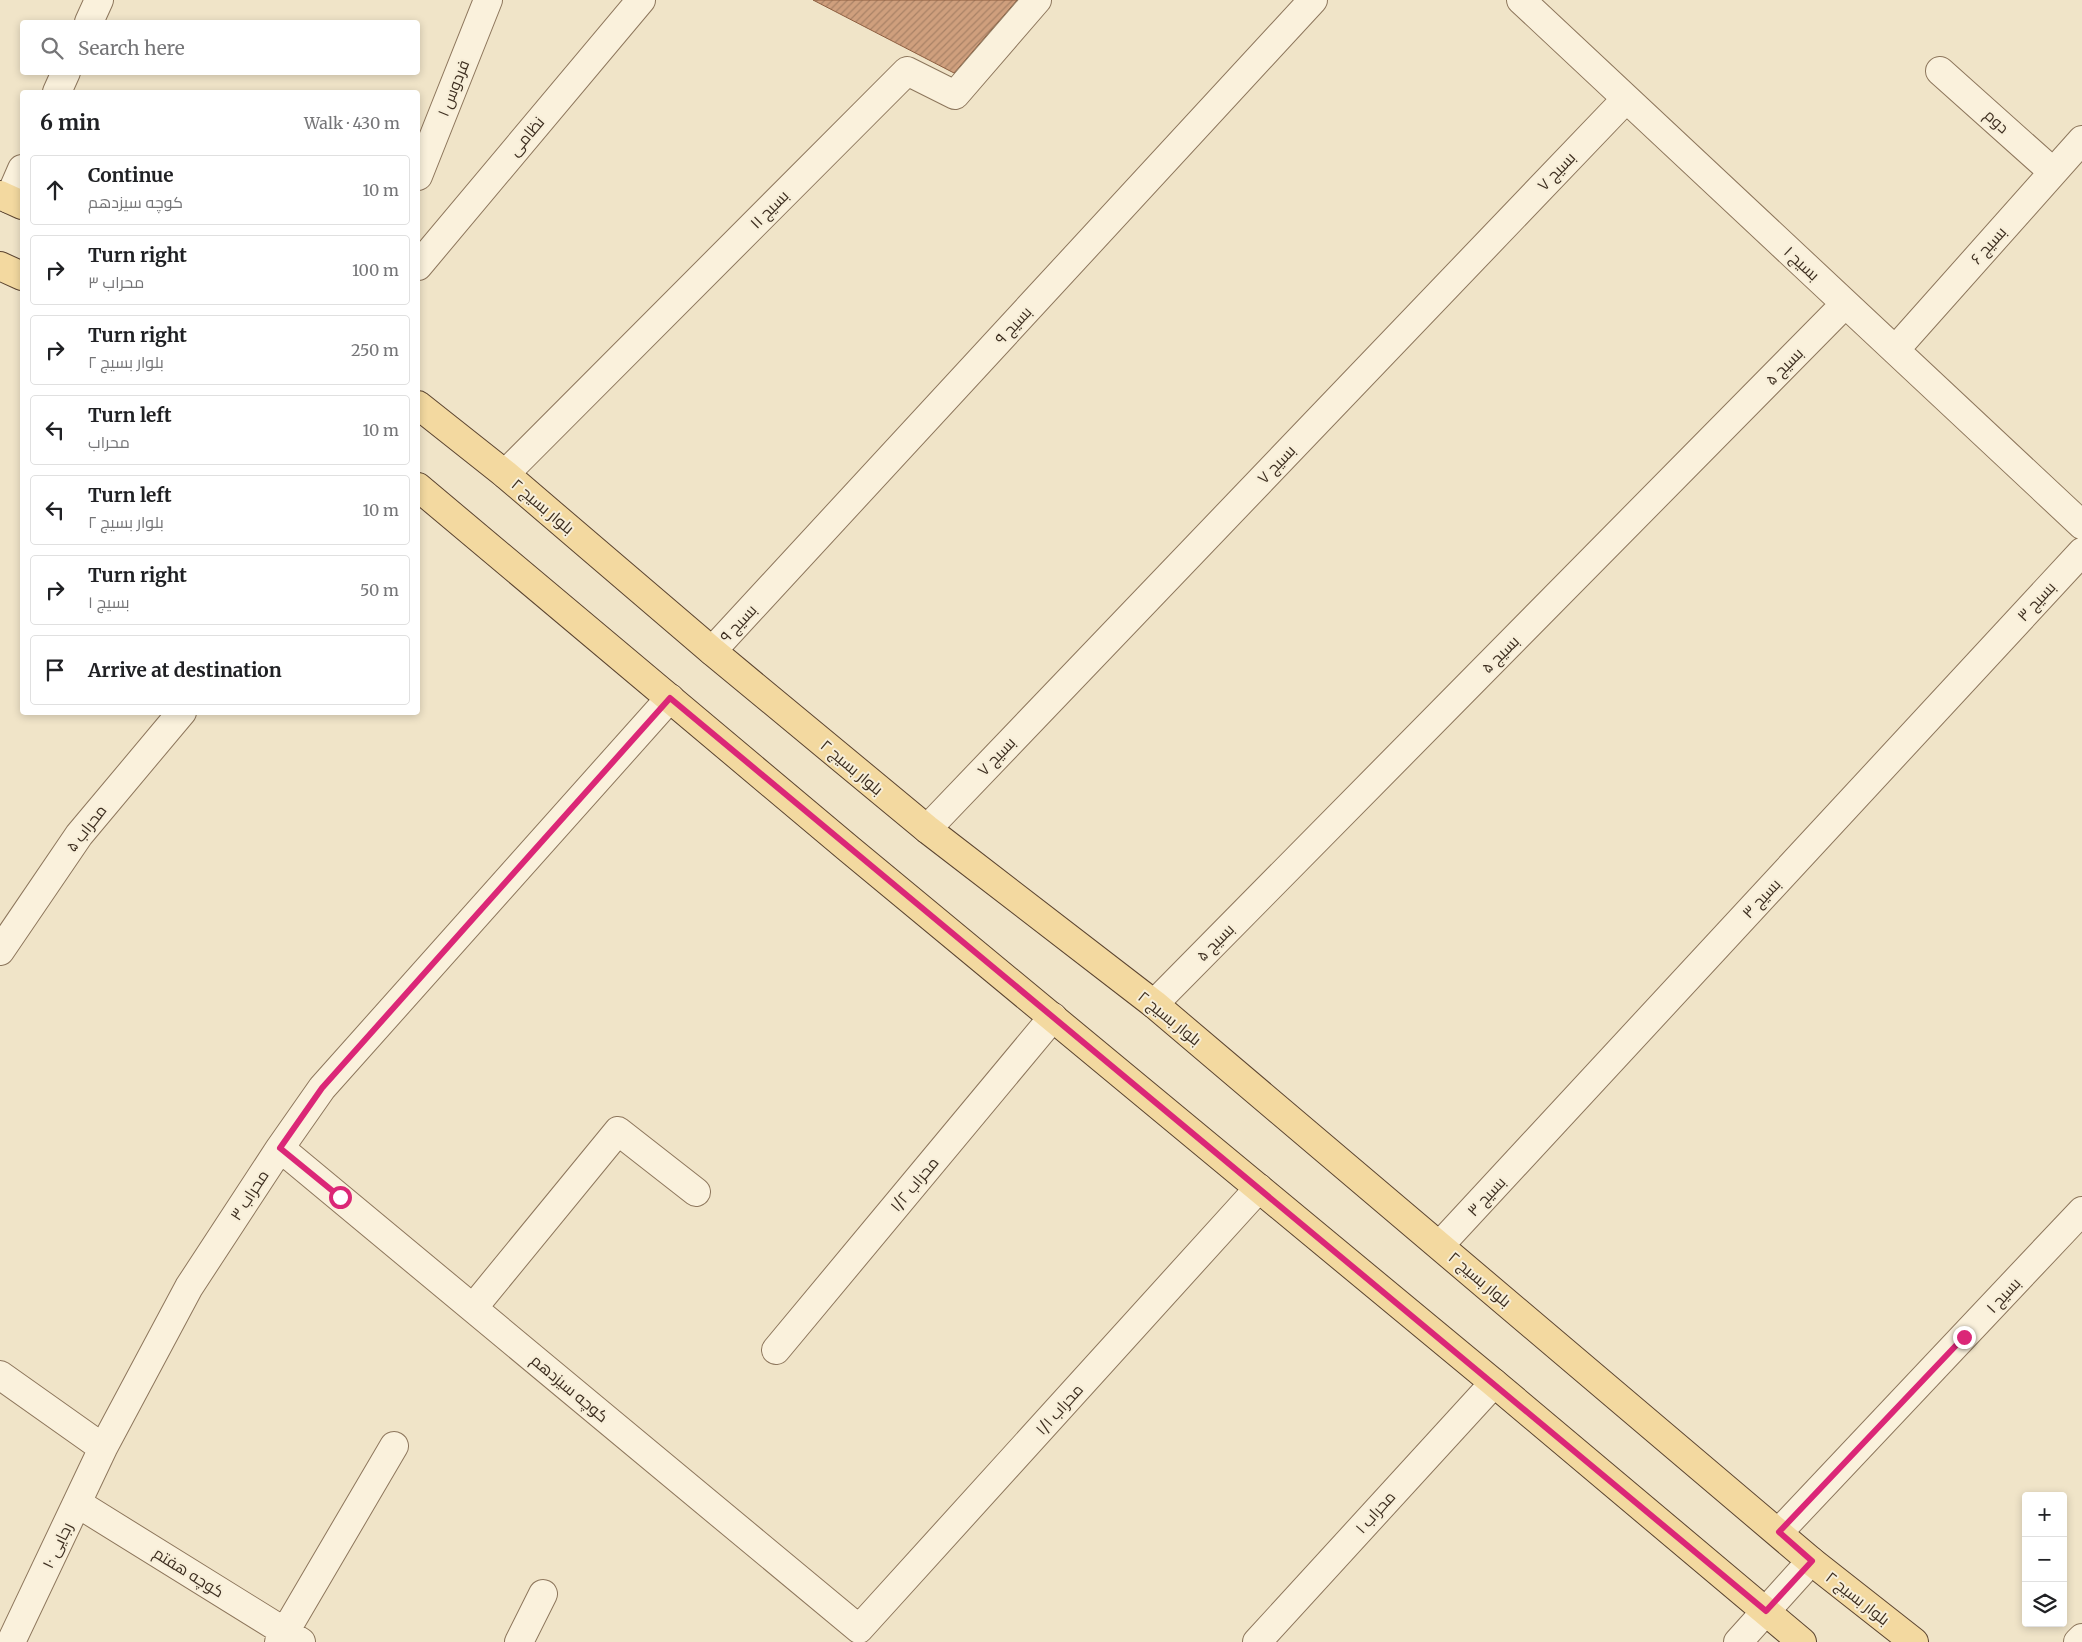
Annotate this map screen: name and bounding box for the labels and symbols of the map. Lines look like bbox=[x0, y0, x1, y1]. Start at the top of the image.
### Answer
street label: فردوس ۱ bbox=[433, 57, 474, 120]
street label: دوم bbox=[1979, 105, 2014, 139]
street label: نظامی bbox=[504, 112, 549, 160]
street label: ۷ بسیج bbox=[1533, 147, 1581, 196]
street label: ۱۱ بسیج bbox=[745, 185, 794, 234]
street label: ۶ بسیج bbox=[1966, 222, 2012, 269]
street label: بسیج ۱ bbox=[1779, 242, 1824, 286]
street label: ۹ بسیج bbox=[990, 302, 1037, 350]
street label: ۵ بسیج bbox=[1761, 343, 1809, 391]
street label: ۷ بسیج bbox=[1253, 440, 1301, 489]
street label: بلوار بسیج ۲ bbox=[506, 474, 578, 540]
street label: ۳ بسیج bbox=[2013, 577, 2061, 627]
street label: ۹ بسیج bbox=[715, 600, 762, 648]
street label: ۵ بسیج bbox=[1477, 631, 1525, 679]
street label: ۷ بسیج bbox=[973, 732, 1021, 781]
street label: بلوار بسیج ۲ bbox=[815, 735, 887, 801]
street label: محراب ۵ bbox=[61, 800, 111, 856]
street label: ۳ بسیج bbox=[1738, 874, 1786, 924]
street label: ۵ بسیج bbox=[1192, 919, 1240, 967]
street label: بلوار بسیج ۲ bbox=[1133, 986, 1206, 1051]
street label: محراب ۱/۲ bbox=[885, 1153, 943, 1215]
street label: محراب ۳ bbox=[225, 1166, 273, 1224]
street label: ۳ بسیج bbox=[1463, 1172, 1511, 1222]
route start bbox=[329, 1186, 352, 1209]
street label: بلوار بسیج ۲ bbox=[1443, 1247, 1515, 1313]
street label: ۱ بسیج bbox=[1982, 1273, 2026, 1318]
route end bbox=[1953, 1326, 1976, 1349]
street label: کوچه سیزدهم bbox=[526, 1350, 613, 1428]
street label: محراب ۱/۱ bbox=[1031, 1379, 1087, 1439]
street label: محراب ۱ bbox=[1351, 1487, 1399, 1537]
street label: رجایی ۱۰ bbox=[37, 1519, 78, 1572]
street label: کوچه هفتم bbox=[149, 1542, 228, 1603]
street label: بلوار بسیج ۲ bbox=[1821, 1567, 1894, 1631]

